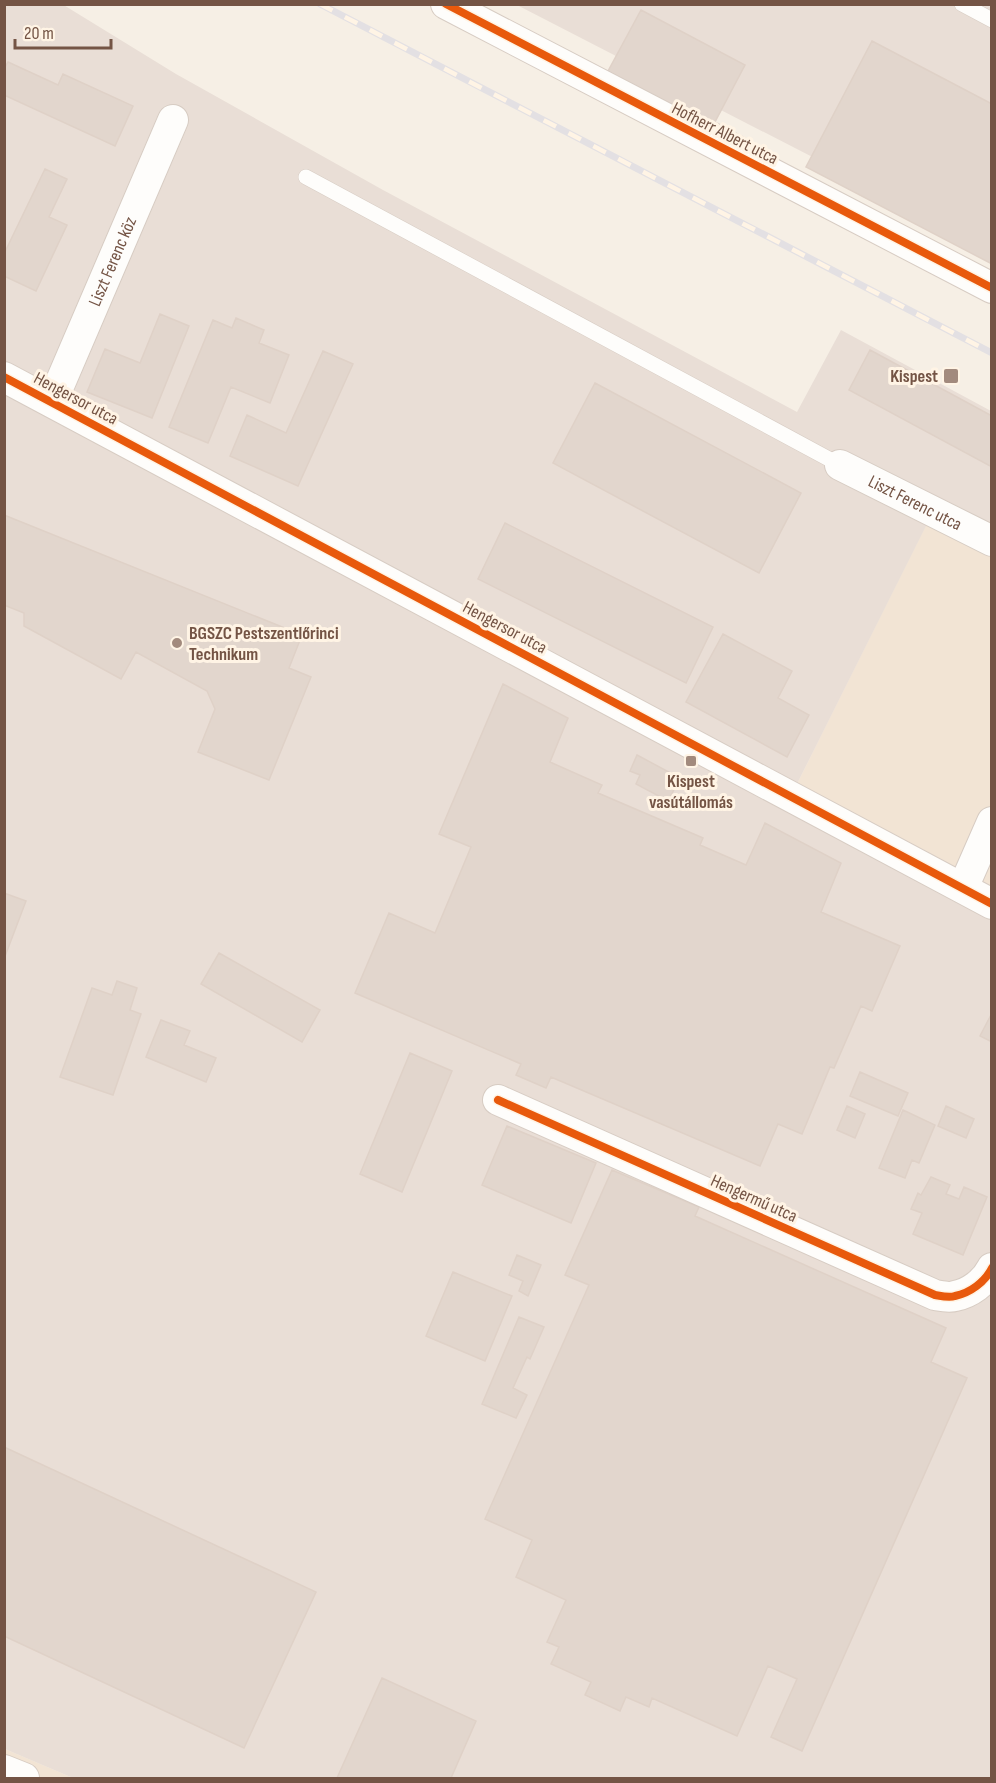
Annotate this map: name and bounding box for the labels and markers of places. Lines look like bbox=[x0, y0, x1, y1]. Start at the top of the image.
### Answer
place label: Kispest bbox=[890, 366, 938, 387]
marker: Kispest bbox=[942, 367, 960, 385]
place label: BGSZC Pestszentlőrinci Technikum bbox=[189, 623, 339, 665]
marker: BGSZC Pestszentlőrinci Technikum bbox=[170, 636, 184, 650]
marker: Kispest vasútállomás bbox=[684, 754, 698, 768]
place label: Kispest vasútállomás bbox=[649, 771, 733, 813]

